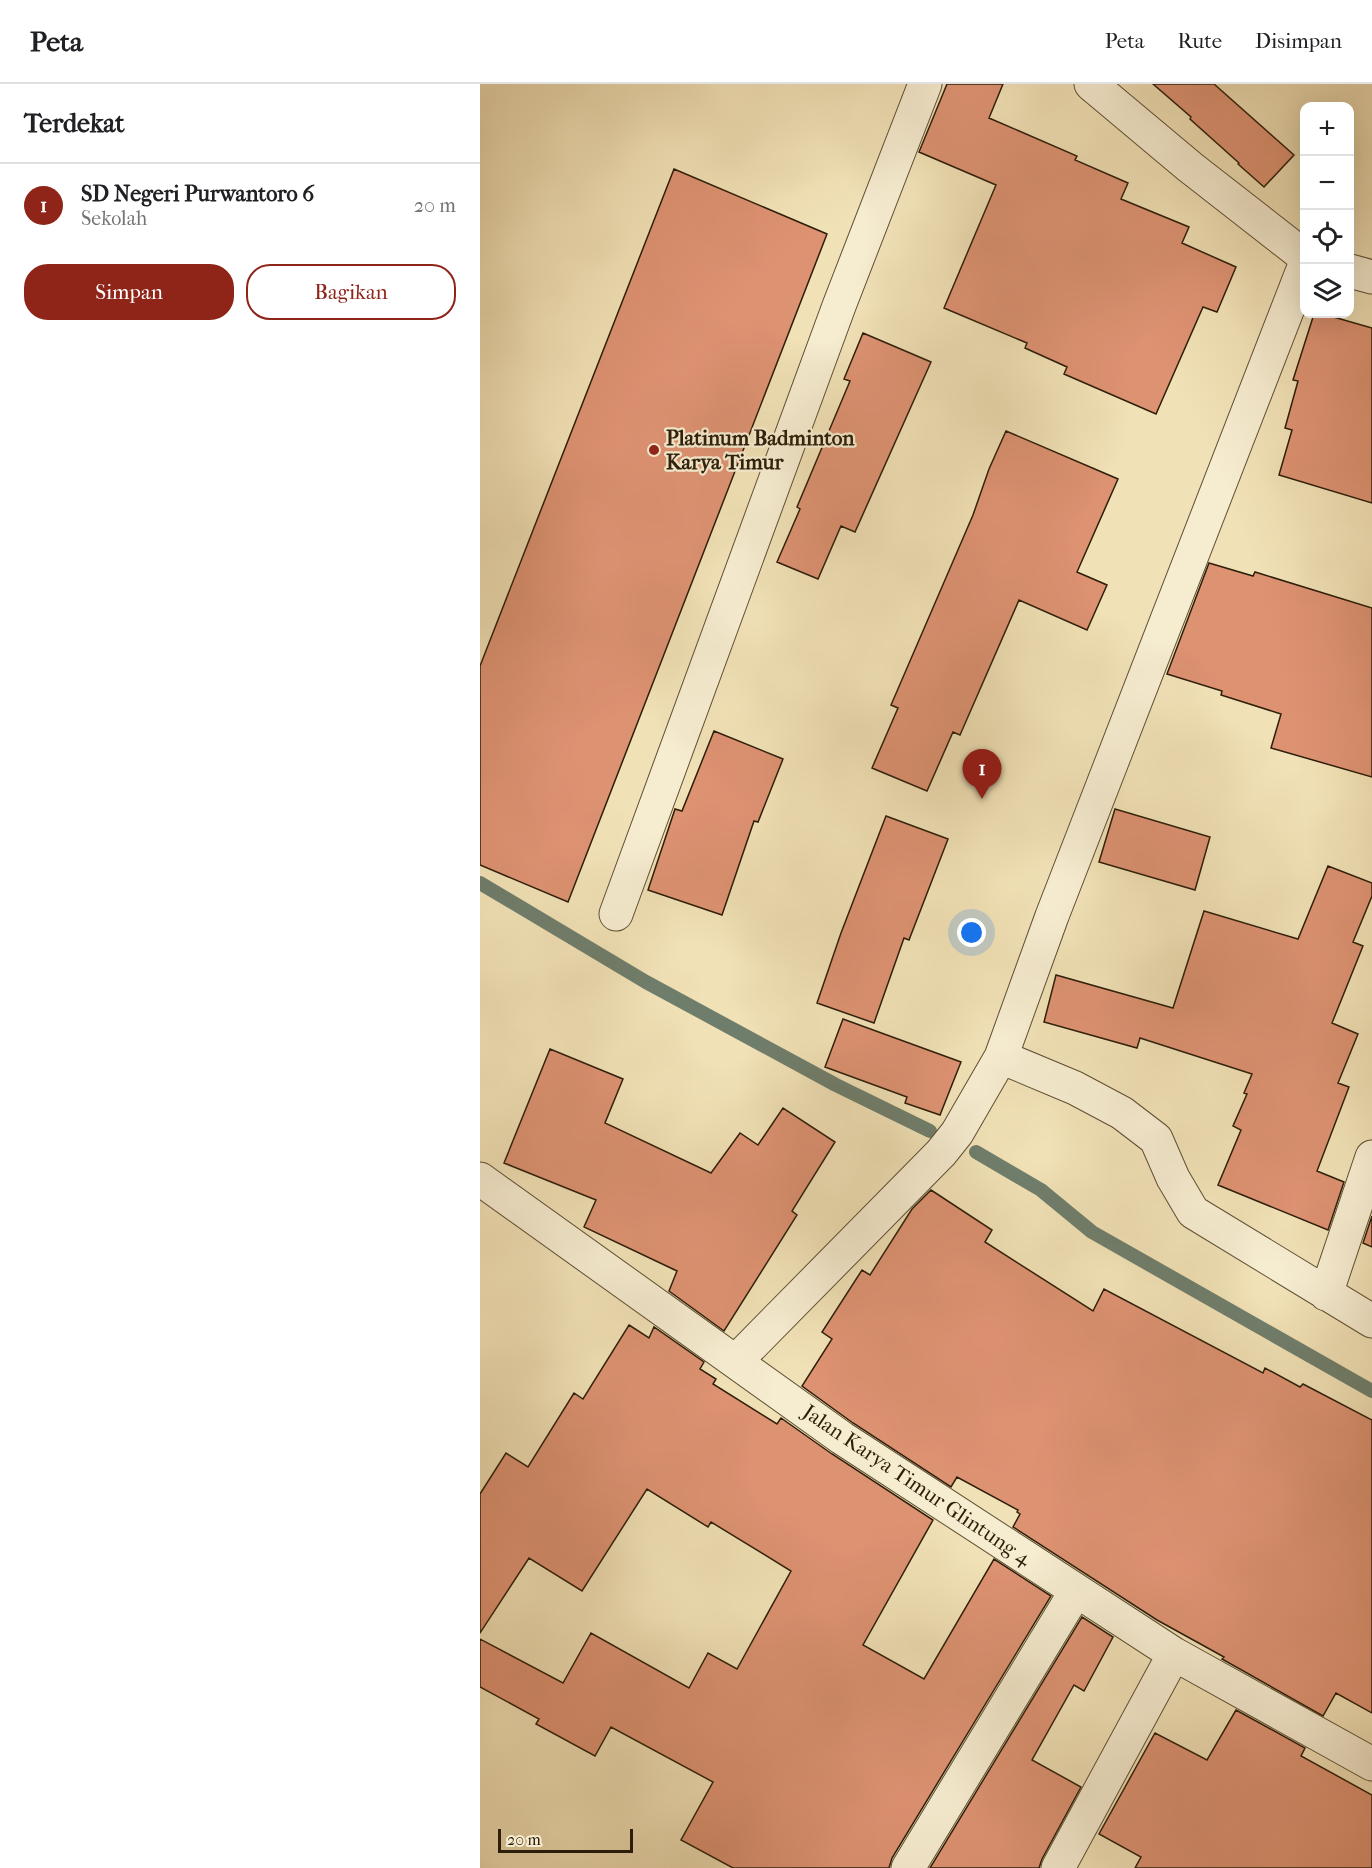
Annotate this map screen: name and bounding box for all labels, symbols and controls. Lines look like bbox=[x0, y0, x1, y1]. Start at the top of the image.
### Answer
text: Peta bbox=[30, 25, 83, 58]
text: Peta bbox=[1105, 29, 1144, 53]
text: Rute bbox=[1177, 29, 1222, 53]
text: Disimpan bbox=[1255, 29, 1342, 53]
map controls bbox=[1300, 102, 1354, 318]
button: + bbox=[1300, 102, 1354, 156]
text: Terdekat bbox=[24, 108, 125, 139]
button: − bbox=[1300, 156, 1354, 210]
text: SD Negeri Purwantoro 6 bbox=[81, 181, 314, 207]
text: 1 bbox=[40, 194, 47, 217]
text: 20 m bbox=[414, 194, 456, 217]
text: Sekolah bbox=[81, 207, 147, 230]
button: locate bbox=[1300, 210, 1354, 264]
button: Simpan bbox=[24, 264, 234, 320]
button: Bagikan bbox=[246, 264, 456, 320]
button: layers bbox=[1300, 264, 1354, 318]
place label: Platinum Badminton Karya Timur bbox=[666, 426, 855, 474]
marker: Platinum Badminton Karya Timur bbox=[647, 443, 661, 457]
pin: 1 bbox=[962, 750, 1002, 799]
your location bbox=[957, 918, 986, 947]
street label: Jalan Karya Timur Glintung 4 bbox=[797, 1398, 1036, 1571]
scale bar bbox=[498, 1826, 633, 1854]
text: 20 m bbox=[507, 1830, 541, 1849]

